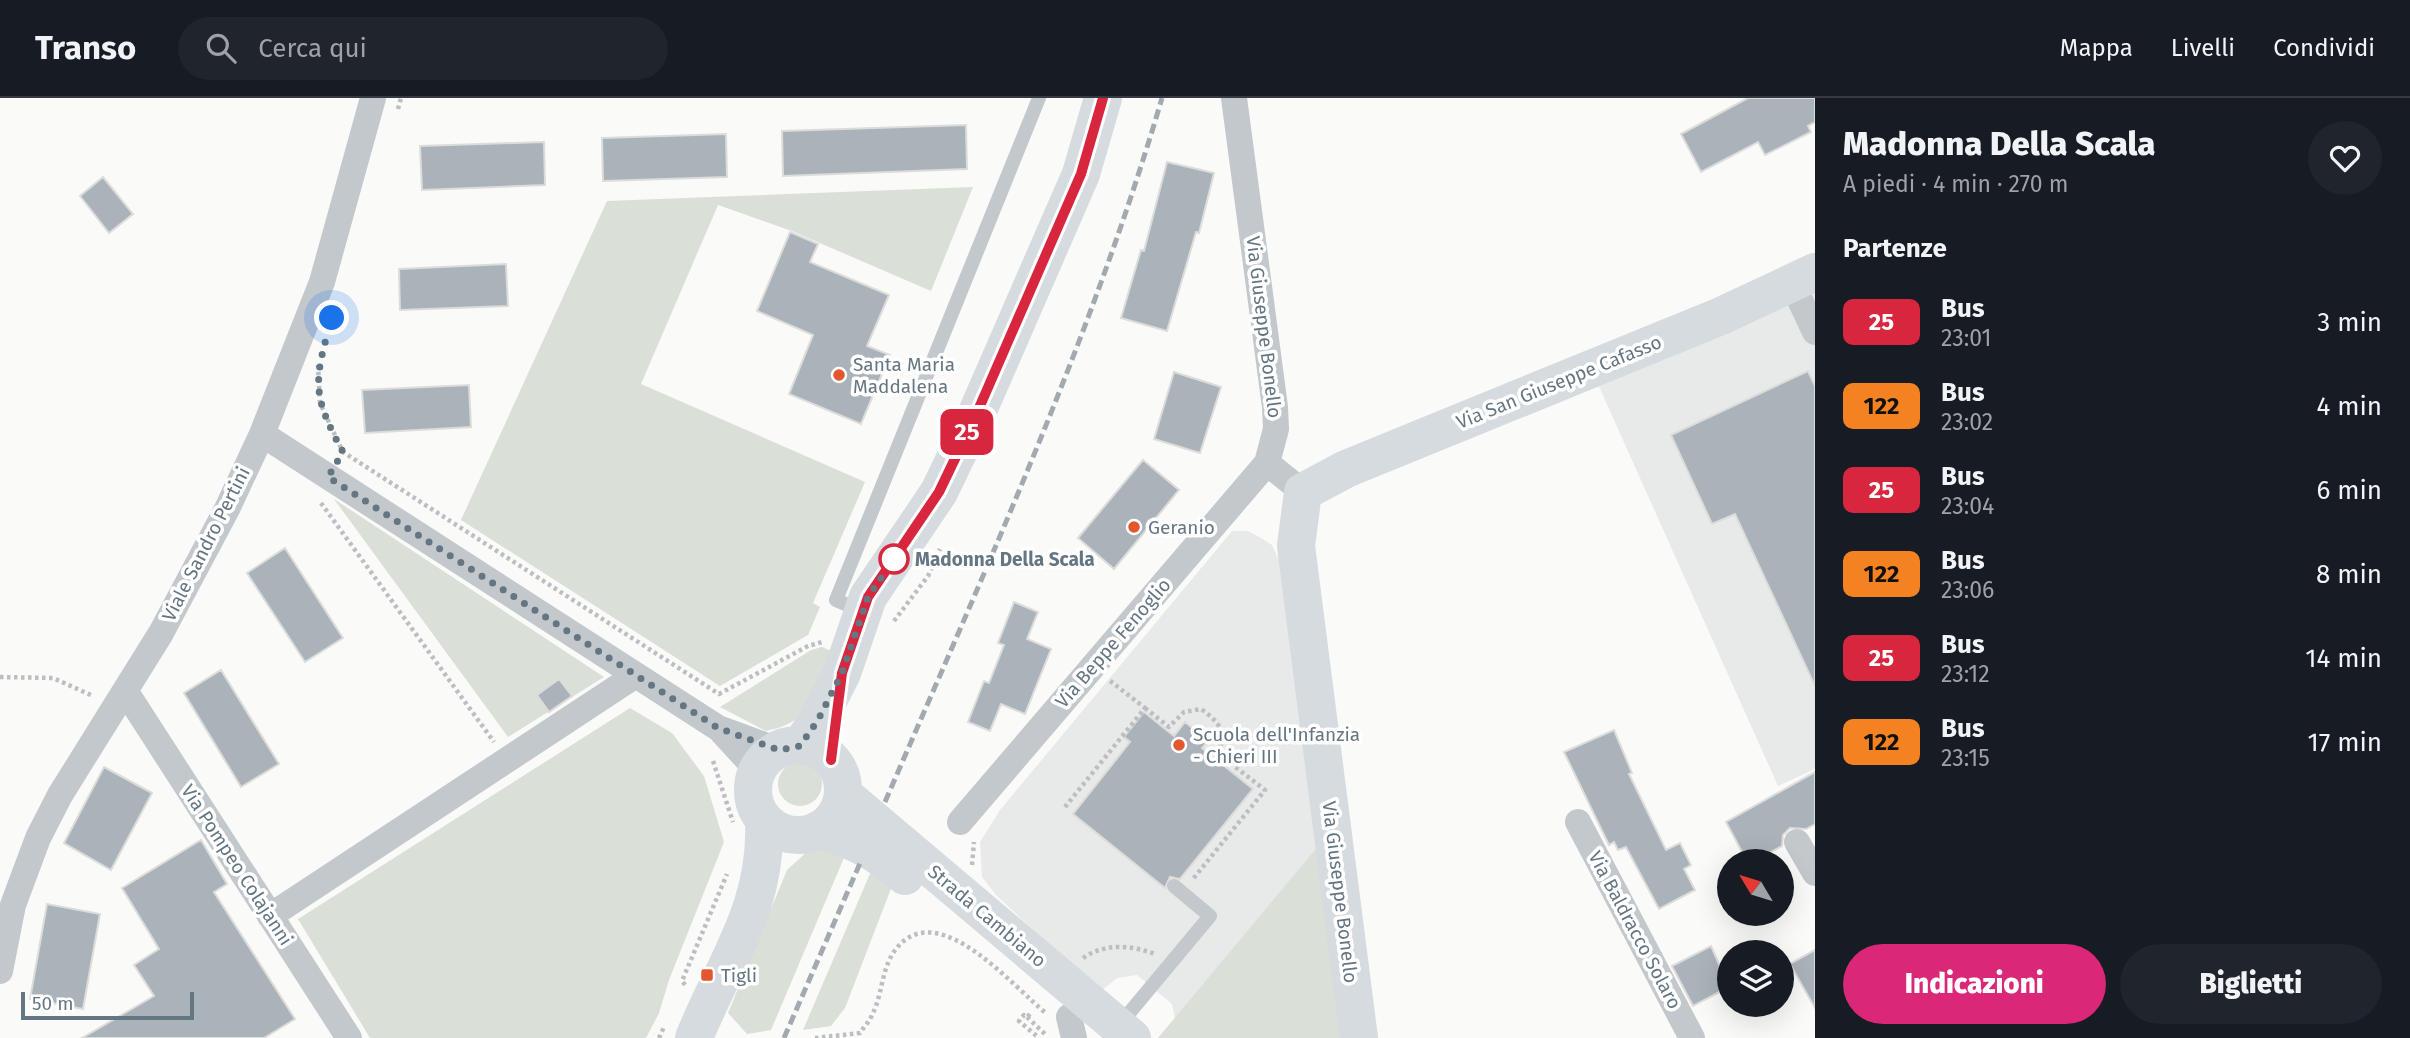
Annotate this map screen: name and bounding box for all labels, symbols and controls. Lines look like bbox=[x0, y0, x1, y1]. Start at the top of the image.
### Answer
search box bbox=[178, 17, 668, 80]
text: Transo bbox=[35, 28, 136, 68]
icon: search bbox=[202, 29, 240, 67]
text: Cerca qui bbox=[258, 33, 367, 64]
text: Mappa bbox=[2060, 34, 2133, 62]
text: Livelli bbox=[2171, 34, 2235, 62]
text: Condividi bbox=[2273, 34, 2375, 62]
button: heart bbox=[2308, 121, 2382, 195]
text: Madonna Della Scala bbox=[1843, 124, 2155, 164]
text: A piedi · 4 min · 270 m bbox=[1843, 170, 2068, 198]
text: Partenze bbox=[1843, 233, 1947, 264]
street label: Via Giuseppe Bonello bbox=[1241, 235, 1287, 419]
text: Bus bbox=[1941, 293, 1984, 324]
your location bbox=[314, 300, 349, 335]
text: 3 min bbox=[2317, 307, 2382, 338]
text: 25 bbox=[1869, 308, 1894, 336]
text: 23:01 bbox=[1941, 324, 1992, 352]
street label: Via San Giuseppe Cafasso bbox=[1453, 330, 1665, 434]
place label: Santa Maria Maddalena bbox=[853, 353, 955, 398]
marker: Santa Maria Maddalena bbox=[831, 367, 847, 383]
text: Bus bbox=[1941, 377, 1984, 408]
text: 4 min bbox=[2316, 391, 2382, 422]
text: 122 bbox=[1864, 392, 1899, 420]
text: 23:02 bbox=[1941, 408, 1993, 436]
line badge: 25 bbox=[936, 409, 998, 455]
text: 25 bbox=[954, 418, 980, 446]
text: Bus bbox=[1941, 461, 1984, 492]
street label: Viale Sandro Pertini bbox=[157, 463, 255, 625]
text: 6 min bbox=[2316, 475, 2382, 506]
text: 25 bbox=[1869, 476, 1894, 504]
text: 23:04 bbox=[1941, 492, 1994, 520]
place label: Geranio bbox=[1148, 516, 1215, 539]
marker: Geranio bbox=[1126, 519, 1142, 535]
marker: Madonna Della Scala bbox=[879, 544, 909, 574]
text: Bus bbox=[1941, 545, 1984, 576]
place label: Madonna Della Scala bbox=[915, 548, 1095, 571]
text: 8 min bbox=[2316, 559, 2382, 590]
text: 122 bbox=[1864, 560, 1899, 588]
street label: Via Beppe Fenoglio bbox=[1050, 573, 1176, 713]
text: 23:06 bbox=[1941, 576, 1994, 604]
text: Bus bbox=[1941, 629, 1984, 660]
text: 14 min bbox=[2305, 643, 2382, 674]
text: 25 bbox=[1869, 644, 1894, 672]
text: 23:12 bbox=[1941, 660, 1990, 688]
text: Bus bbox=[1941, 713, 1984, 744]
place label: Scuola dell'Infanzia - Chieri III bbox=[1193, 723, 1360, 768]
text: 17 min bbox=[2307, 727, 2382, 758]
text: 122 bbox=[1864, 728, 1899, 756]
marker: Scuola dell'Infanzia - Chieri III bbox=[1171, 737, 1187, 753]
text: 23:15 bbox=[1941, 744, 1990, 772]
street label: Via Pompeo Colajanni bbox=[176, 780, 298, 950]
street label: Via Giuseppe Bonello bbox=[1317, 800, 1363, 984]
street label: Via Baldracco Solaro bbox=[1584, 847, 1686, 1013]
north arrow bbox=[1717, 849, 1794, 926]
map controls bbox=[1717, 849, 1794, 1017]
street label: Strada Cambiano bbox=[923, 860, 1051, 972]
button: layers bbox=[1717, 940, 1794, 1017]
button: Indicazioni bbox=[1843, 944, 2106, 1024]
button: Biglietti bbox=[2120, 944, 2382, 1024]
place label: Tigli bbox=[721, 964, 757, 987]
marker: Tigli bbox=[699, 967, 715, 983]
scale bar bbox=[21, 989, 194, 1021]
text: 50 m bbox=[32, 992, 73, 1015]

